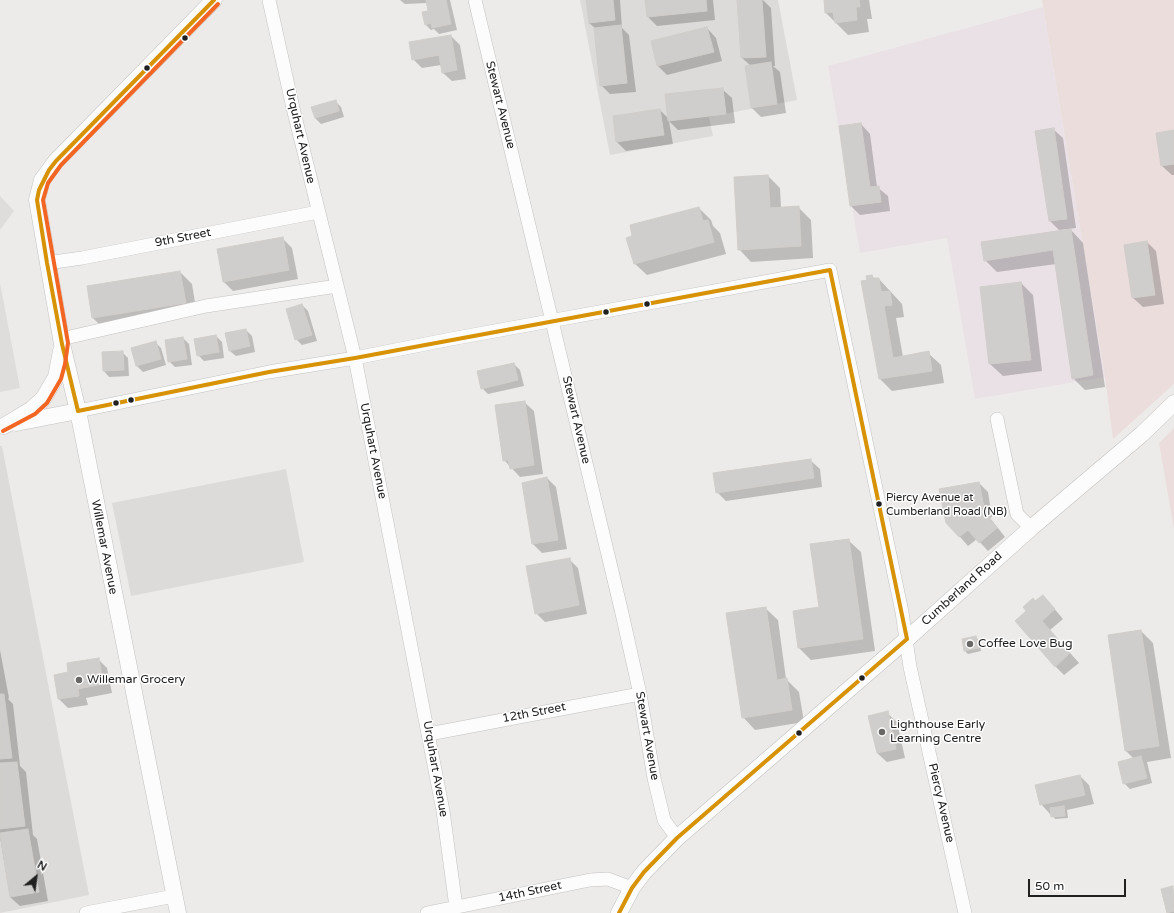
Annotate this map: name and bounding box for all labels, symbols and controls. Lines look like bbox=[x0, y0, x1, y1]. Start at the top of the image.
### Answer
unlabelled marker bbox=[180, 33, 190, 43]
street label: Stewart Avenue bbox=[482, 60, 518, 150]
unlabelled marker bbox=[142, 63, 152, 73]
street label: Urquhart Avenue bbox=[282, 87, 318, 185]
street label: 9th Street bbox=[154, 226, 212, 250]
unlabelled marker bbox=[642, 299, 652, 309]
unlabelled marker bbox=[601, 307, 611, 317]
street label: Stewart Avenue bbox=[559, 375, 593, 465]
unlabelled marker bbox=[126, 395, 136, 405]
unlabelled marker bbox=[111, 398, 121, 408]
street label: Urquhart Avenue bbox=[357, 402, 389, 500]
place label: Piercy Avenue at Cumberland Road (NB) bbox=[886, 491, 1007, 517]
street label: Willemar Avenue bbox=[88, 498, 120, 596]
marker: Piercy Avenue at Cumberland Road (NB) bbox=[874, 499, 884, 509]
street label: Cumberland Road bbox=[919, 549, 1005, 629]
place label: Coffee Love Bug bbox=[978, 637, 1072, 651]
marker: Coffee Love Bug bbox=[965, 639, 975, 649]
place label: Willemar Grocery bbox=[87, 673, 185, 687]
unlabelled marker bbox=[857, 673, 867, 683]
marker: Willemar Grocery bbox=[74, 675, 84, 685]
street label: Stewart Avenue bbox=[632, 691, 662, 781]
street label: 12th Street bbox=[501, 700, 567, 726]
place label: Lighthouse Early Learning Centre bbox=[890, 718, 985, 746]
street label: Urquhart Avenue bbox=[419, 720, 451, 818]
marker: Lighthouse Early Learning Centre bbox=[877, 727, 887, 737]
unlabelled marker bbox=[794, 728, 804, 738]
street label: Piercy Avenue bbox=[925, 762, 957, 844]
north arrow bbox=[16, 857, 56, 897]
text: N bbox=[35, 858, 49, 874]
scale bar bbox=[1030, 871, 1128, 897]
street label: 14th Street bbox=[497, 878, 563, 906]
text: 50 m bbox=[1035, 879, 1064, 893]

